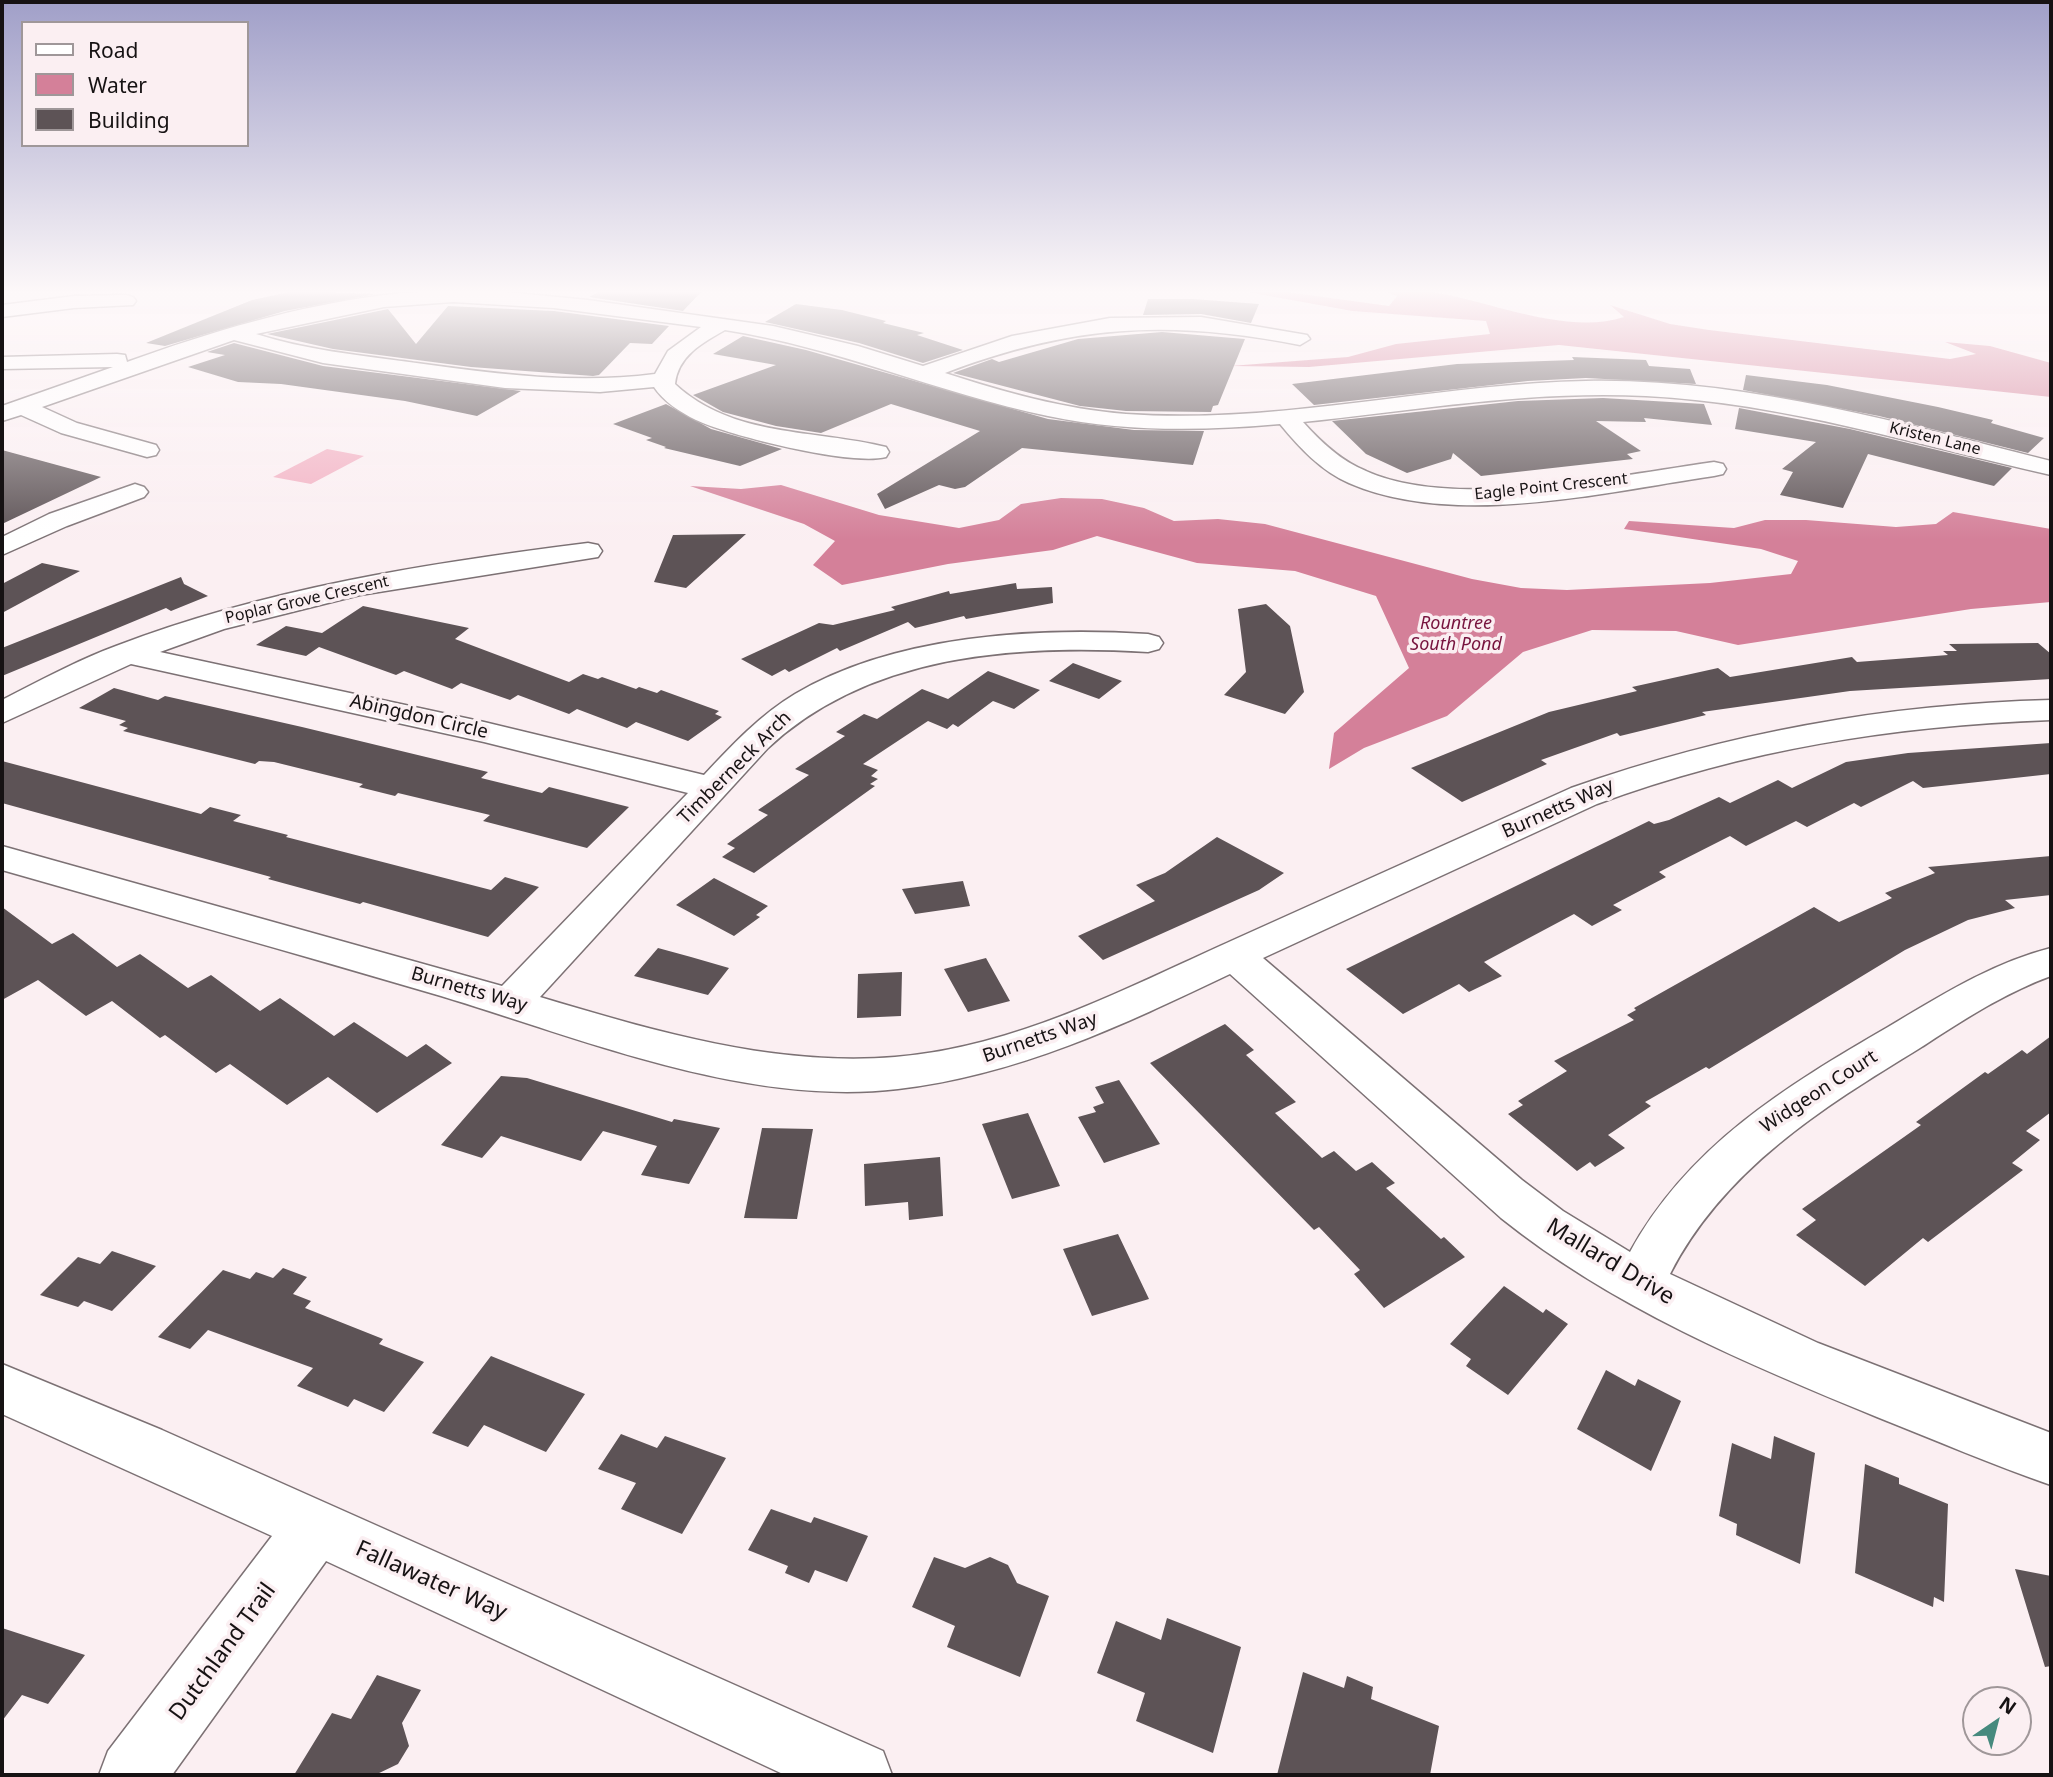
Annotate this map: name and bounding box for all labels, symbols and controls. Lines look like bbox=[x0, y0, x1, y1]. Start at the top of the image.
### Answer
legend bbox=[21, 21, 248, 147]
text: Road bbox=[88, 36, 138, 64]
text: Water bbox=[88, 71, 147, 99]
text: Building bbox=[88, 106, 170, 134]
street label: Kristen Lane bbox=[1887, 418, 1983, 460]
street label: Eagle Point Crescent bbox=[1474, 469, 1628, 505]
street label: Poplar Grove Crescent bbox=[223, 572, 391, 628]
water label: Rountree South Pond bbox=[1410, 613, 1502, 656]
street label: Abingdon Circle bbox=[348, 690, 490, 744]
street label: Timberneck Arch bbox=[674, 707, 796, 829]
street label: Burnetts Way bbox=[1499, 774, 1617, 844]
street label: Burnetts Way bbox=[408, 963, 530, 1017]
street label: Burnetts Way bbox=[980, 1008, 1100, 1068]
street label: Widgeon Court bbox=[1756, 1046, 1882, 1138]
street label: Mallard Drive bbox=[1541, 1213, 1679, 1311]
street label: Fallawater Way bbox=[351, 1535, 511, 1627]
street label: Dutchland Trail bbox=[164, 1578, 282, 1726]
north arrow bbox=[1962, 1686, 2032, 1756]
text: N bbox=[1994, 1690, 2022, 1721]

